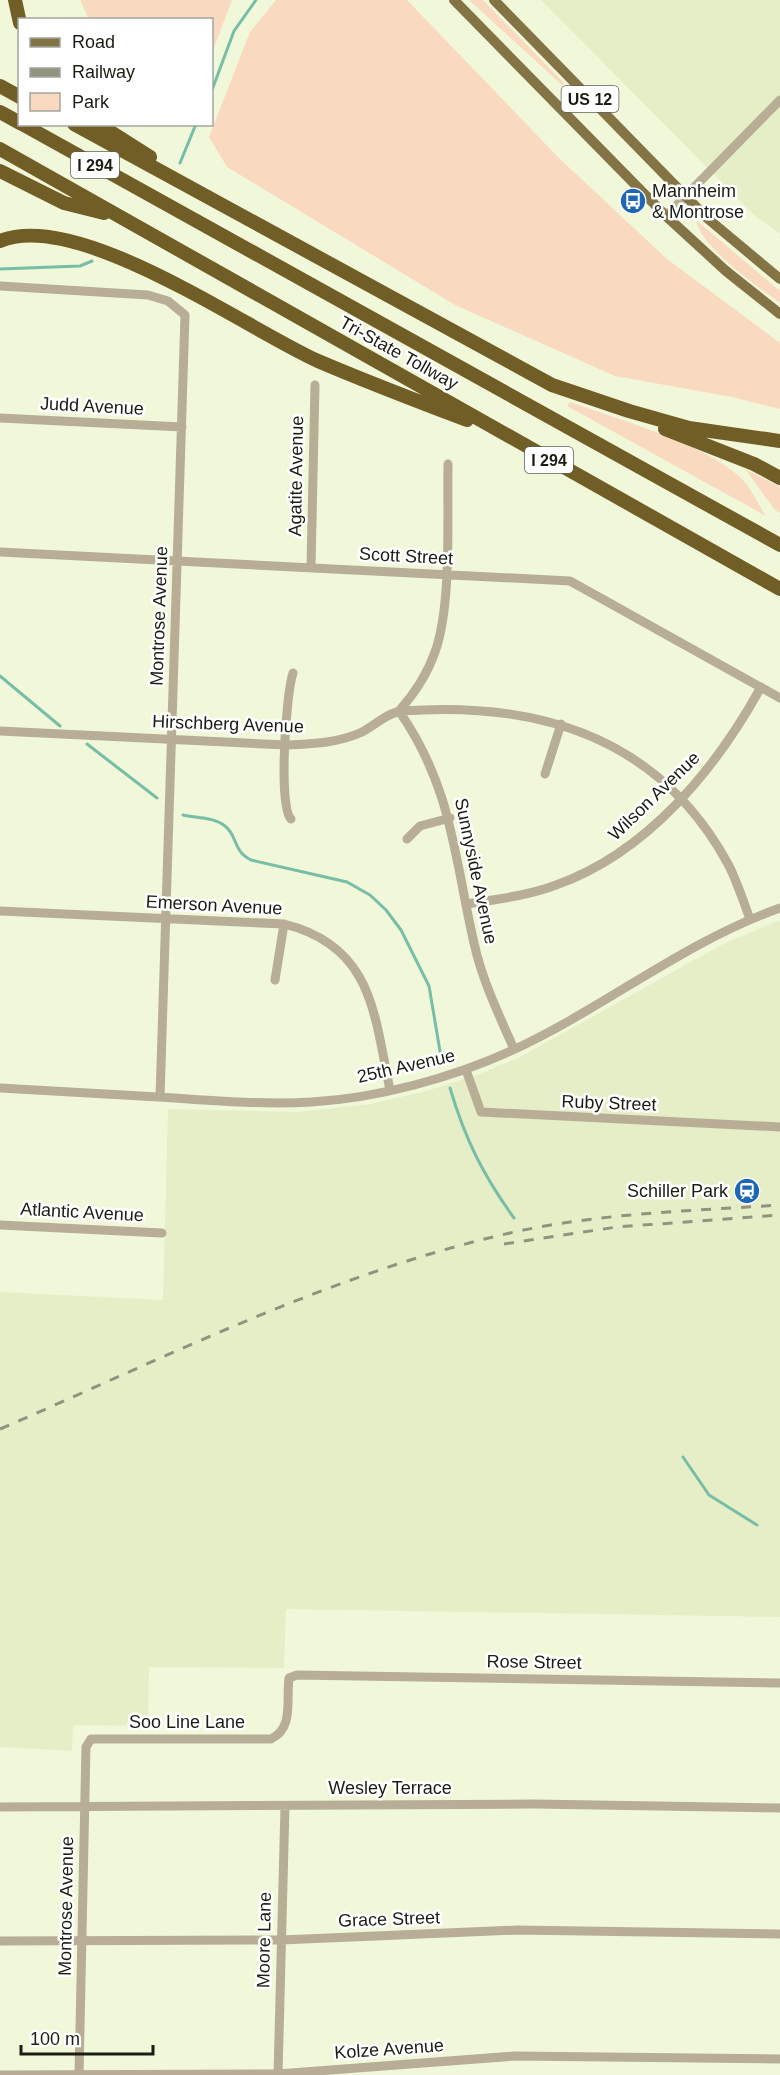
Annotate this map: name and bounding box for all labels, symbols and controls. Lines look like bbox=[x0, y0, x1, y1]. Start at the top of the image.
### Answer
legend bbox=[18, 18, 213, 126]
text: Road bbox=[72, 32, 115, 52]
text: Railway bbox=[72, 62, 135, 82]
road number: US 12 bbox=[562, 86, 618, 112]
text: Park bbox=[72, 92, 110, 112]
road number: I 294 bbox=[71, 152, 119, 178]
place label: Mannheim & Montrose bbox=[652, 181, 744, 222]
bus stop icon: Mannheim & Montrose bbox=[618, 186, 648, 216]
street label: Tri-State Tollway bbox=[336, 312, 462, 394]
street label: Judd Avenue bbox=[40, 393, 144, 419]
street label: Agatite Avenue bbox=[285, 415, 307, 537]
road number: I 294 bbox=[525, 447, 573, 473]
street label: Scott Street bbox=[359, 544, 453, 568]
street label: Montrose Avenue bbox=[147, 546, 171, 686]
street label: Hirschberg Avenue bbox=[152, 711, 304, 737]
street label: Wilson Avenue bbox=[604, 748, 704, 844]
street label: Sunnyside Avenue bbox=[451, 796, 501, 946]
street label: Emerson Avenue bbox=[145, 891, 283, 919]
street label: 25th Avenue bbox=[355, 1045, 457, 1087]
street label: Ruby Street bbox=[561, 1091, 657, 1115]
station icon: Schiller Park bbox=[732, 1176, 762, 1206]
place label: Schiller Park bbox=[627, 1181, 729, 1201]
street label: Atlantic Avenue bbox=[20, 1199, 144, 1225]
street label: Rose Street bbox=[486, 1651, 582, 1673]
street label: Soo Line Lane bbox=[129, 1712, 245, 1732]
street label: Wesley Terrace bbox=[328, 1778, 452, 1798]
street label: Montrose Avenue bbox=[55, 1836, 77, 1976]
street label: Moore Lane bbox=[253, 1892, 275, 1988]
street label: Grace Street bbox=[338, 1907, 440, 1931]
scale bar bbox=[21, 2018, 153, 2056]
text: 100 m bbox=[30, 2029, 80, 2049]
street label: Kolze Avenue bbox=[334, 2035, 444, 2063]

